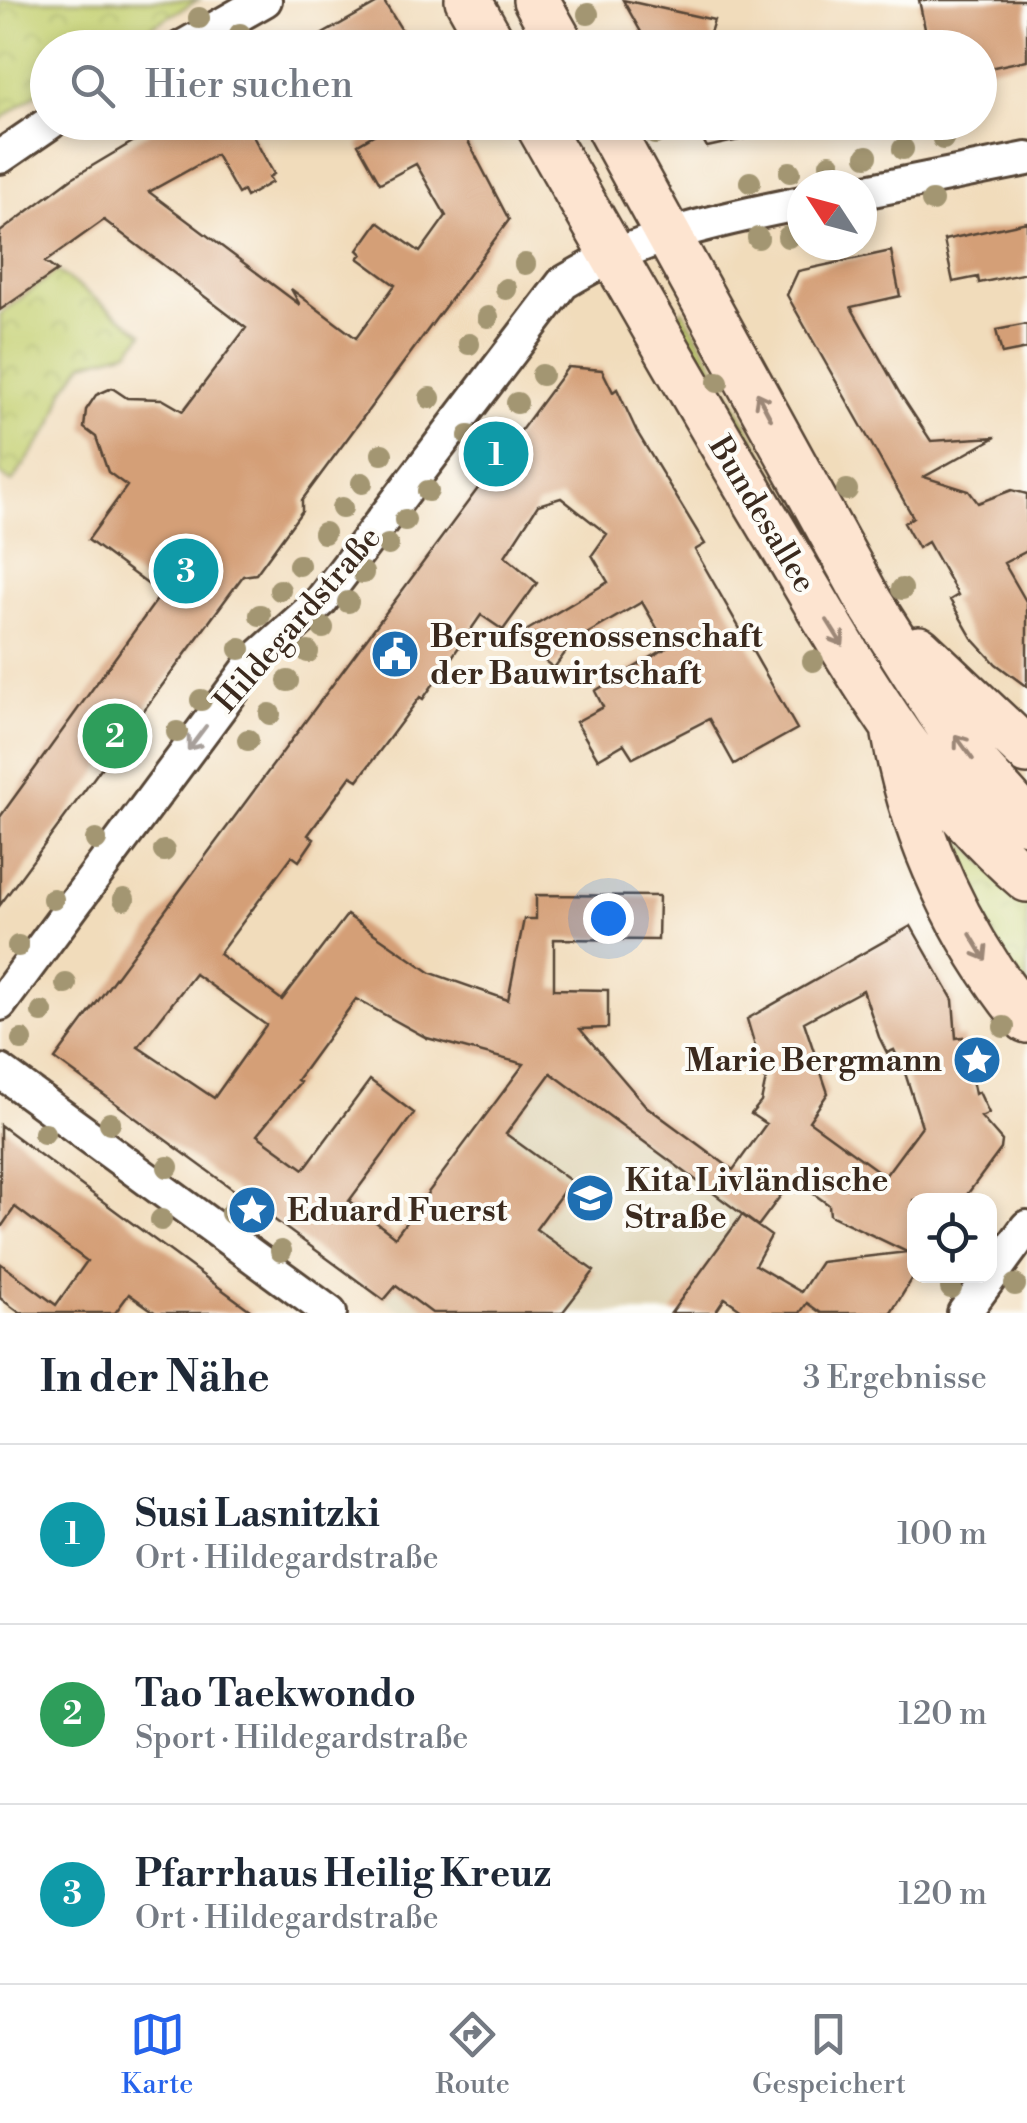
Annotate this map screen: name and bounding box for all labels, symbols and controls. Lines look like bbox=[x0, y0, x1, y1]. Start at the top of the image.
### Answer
search box bbox=[30, 30, 997, 140]
icon: search bbox=[65, 58, 120, 113]
text: Hier suchen bbox=[145, 62, 353, 109]
north arrow bbox=[787, 170, 877, 260]
one-way arrow bbox=[754, 392, 774, 422]
pin: 1 bbox=[464, 416, 528, 492]
street label: Bundesallee bbox=[699, 428, 825, 600]
street label: Hildegardstraße bbox=[206, 518, 390, 721]
pin: 3 bbox=[154, 534, 218, 608]
place label: Berufsgenossenschaft der Bauwirtschaft bbox=[430, 617, 763, 694]
one-way arrow bbox=[825, 618, 845, 647]
public building icon: Berufsgenossenschaft der Bauwirtschaft bbox=[369, 628, 421, 680]
pin: 2 bbox=[82, 698, 148, 774]
one-way arrow bbox=[186, 724, 207, 751]
one-way arrow bbox=[954, 734, 975, 762]
your location bbox=[583, 893, 634, 944]
one-way arrow bbox=[968, 932, 988, 961]
place icon: Marie Bergmann bbox=[951, 1034, 1003, 1086]
place label: Marie Bergmann bbox=[685, 1041, 942, 1081]
place label: Kita Livländische Straße bbox=[625, 1161, 889, 1238]
school or university icon: Kita Livländische Straße bbox=[564, 1172, 616, 1224]
place icon: Eduard Fuerst bbox=[226, 1184, 278, 1236]
place label: Eduard Fuerst bbox=[287, 1191, 508, 1231]
map controls bbox=[907, 1193, 997, 1283]
button: locate bbox=[907, 1193, 997, 1283]
text: In der Nähe bbox=[40, 1352, 270, 1405]
text: 3 Ergebnisse bbox=[803, 1358, 987, 1398]
text: Susi Lasnitzki bbox=[135, 1491, 380, 1538]
text: 1 bbox=[65, 1514, 80, 1554]
text: 100 m bbox=[897, 1514, 987, 1554]
text: Ort · Hildegardstraße bbox=[135, 1538, 439, 1578]
text: Tao Taekwondo bbox=[135, 1671, 416, 1718]
text: 2 bbox=[62, 1694, 83, 1734]
text: 120 m bbox=[898, 1694, 987, 1734]
text: Sport · Hildegardstraße bbox=[135, 1718, 469, 1758]
text: Pfarrhaus Heilig Kreuz bbox=[135, 1851, 551, 1898]
text: 3 bbox=[63, 1874, 82, 1914]
text: 120 m bbox=[898, 1874, 987, 1914]
text: Ort · Hildegardstraße bbox=[135, 1898, 439, 1938]
tab: Karte bbox=[121, 2007, 193, 2102]
tab: Route bbox=[435, 2007, 510, 2102]
tab: Gespeichert bbox=[752, 2007, 906, 2102]

